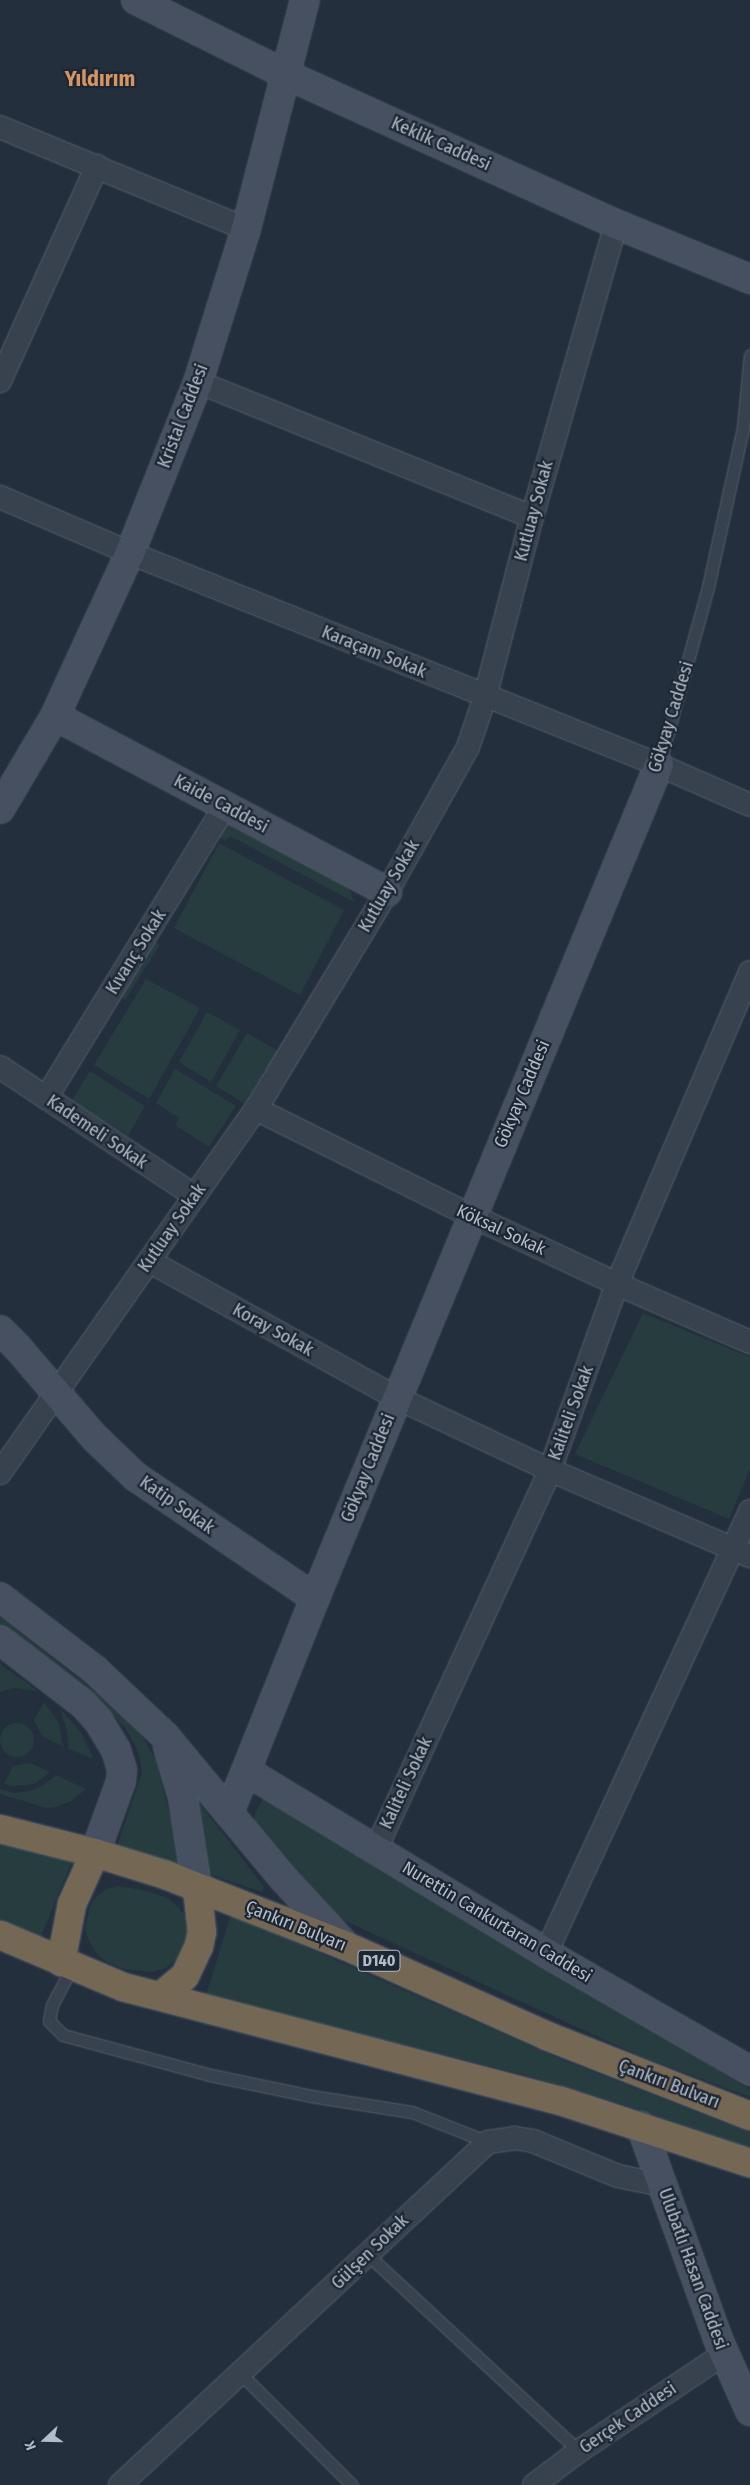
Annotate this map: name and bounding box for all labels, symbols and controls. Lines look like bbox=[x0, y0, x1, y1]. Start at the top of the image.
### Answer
district label: Yıldırım bbox=[65, 66, 135, 92]
street label: Keklik Caddesi bbox=[388, 112, 494, 176]
street label: Kristal Caddesi bbox=[153, 361, 213, 471]
street label: Kutluay Sokak bbox=[510, 458, 558, 564]
street label: Karaçam Sokak bbox=[319, 621, 429, 683]
street label: Gökyay Caddesi bbox=[644, 659, 698, 775]
street label: Kaide Caddesi bbox=[170, 770, 272, 838]
street label: Kutluay Sokak bbox=[354, 836, 424, 936]
street label: Kıvanç Sokak bbox=[101, 906, 171, 998]
street label: Gökyay Caddesi bbox=[490, 1037, 554, 1151]
street label: Kademeli Sokak bbox=[43, 1090, 151, 1174]
street label: Kutluay Sokak bbox=[134, 1180, 210, 1276]
street label: Köksal Sokak bbox=[453, 1200, 549, 1260]
street label: Koray Sokak bbox=[229, 1299, 317, 1361]
street label: Kaliteli Sokak bbox=[544, 1363, 598, 1463]
street label: Gökyay Caddesi bbox=[336, 1411, 400, 1525]
street label: Katip Sokak bbox=[136, 1471, 218, 1539]
street label: Kaliteli Sokak bbox=[375, 1734, 437, 1832]
street label: Nurettin Cankurtaran Caddesi bbox=[398, 1857, 596, 1987]
street label: Çankırı Bulvarı bbox=[243, 1896, 349, 1956]
road number: D140 bbox=[356, 1948, 402, 1974]
street label: Çankırı Bulvarı bbox=[615, 2055, 723, 2113]
street label: Ulubatlı Hasan Caddesi bbox=[654, 2185, 732, 2353]
street label: Gülşen Sokak bbox=[327, 2210, 413, 2294]
street label: Gerçek Caddesi bbox=[576, 2378, 680, 2458]
north arrow bbox=[20, 2415, 70, 2465]
text: K bbox=[21, 2439, 40, 2452]

